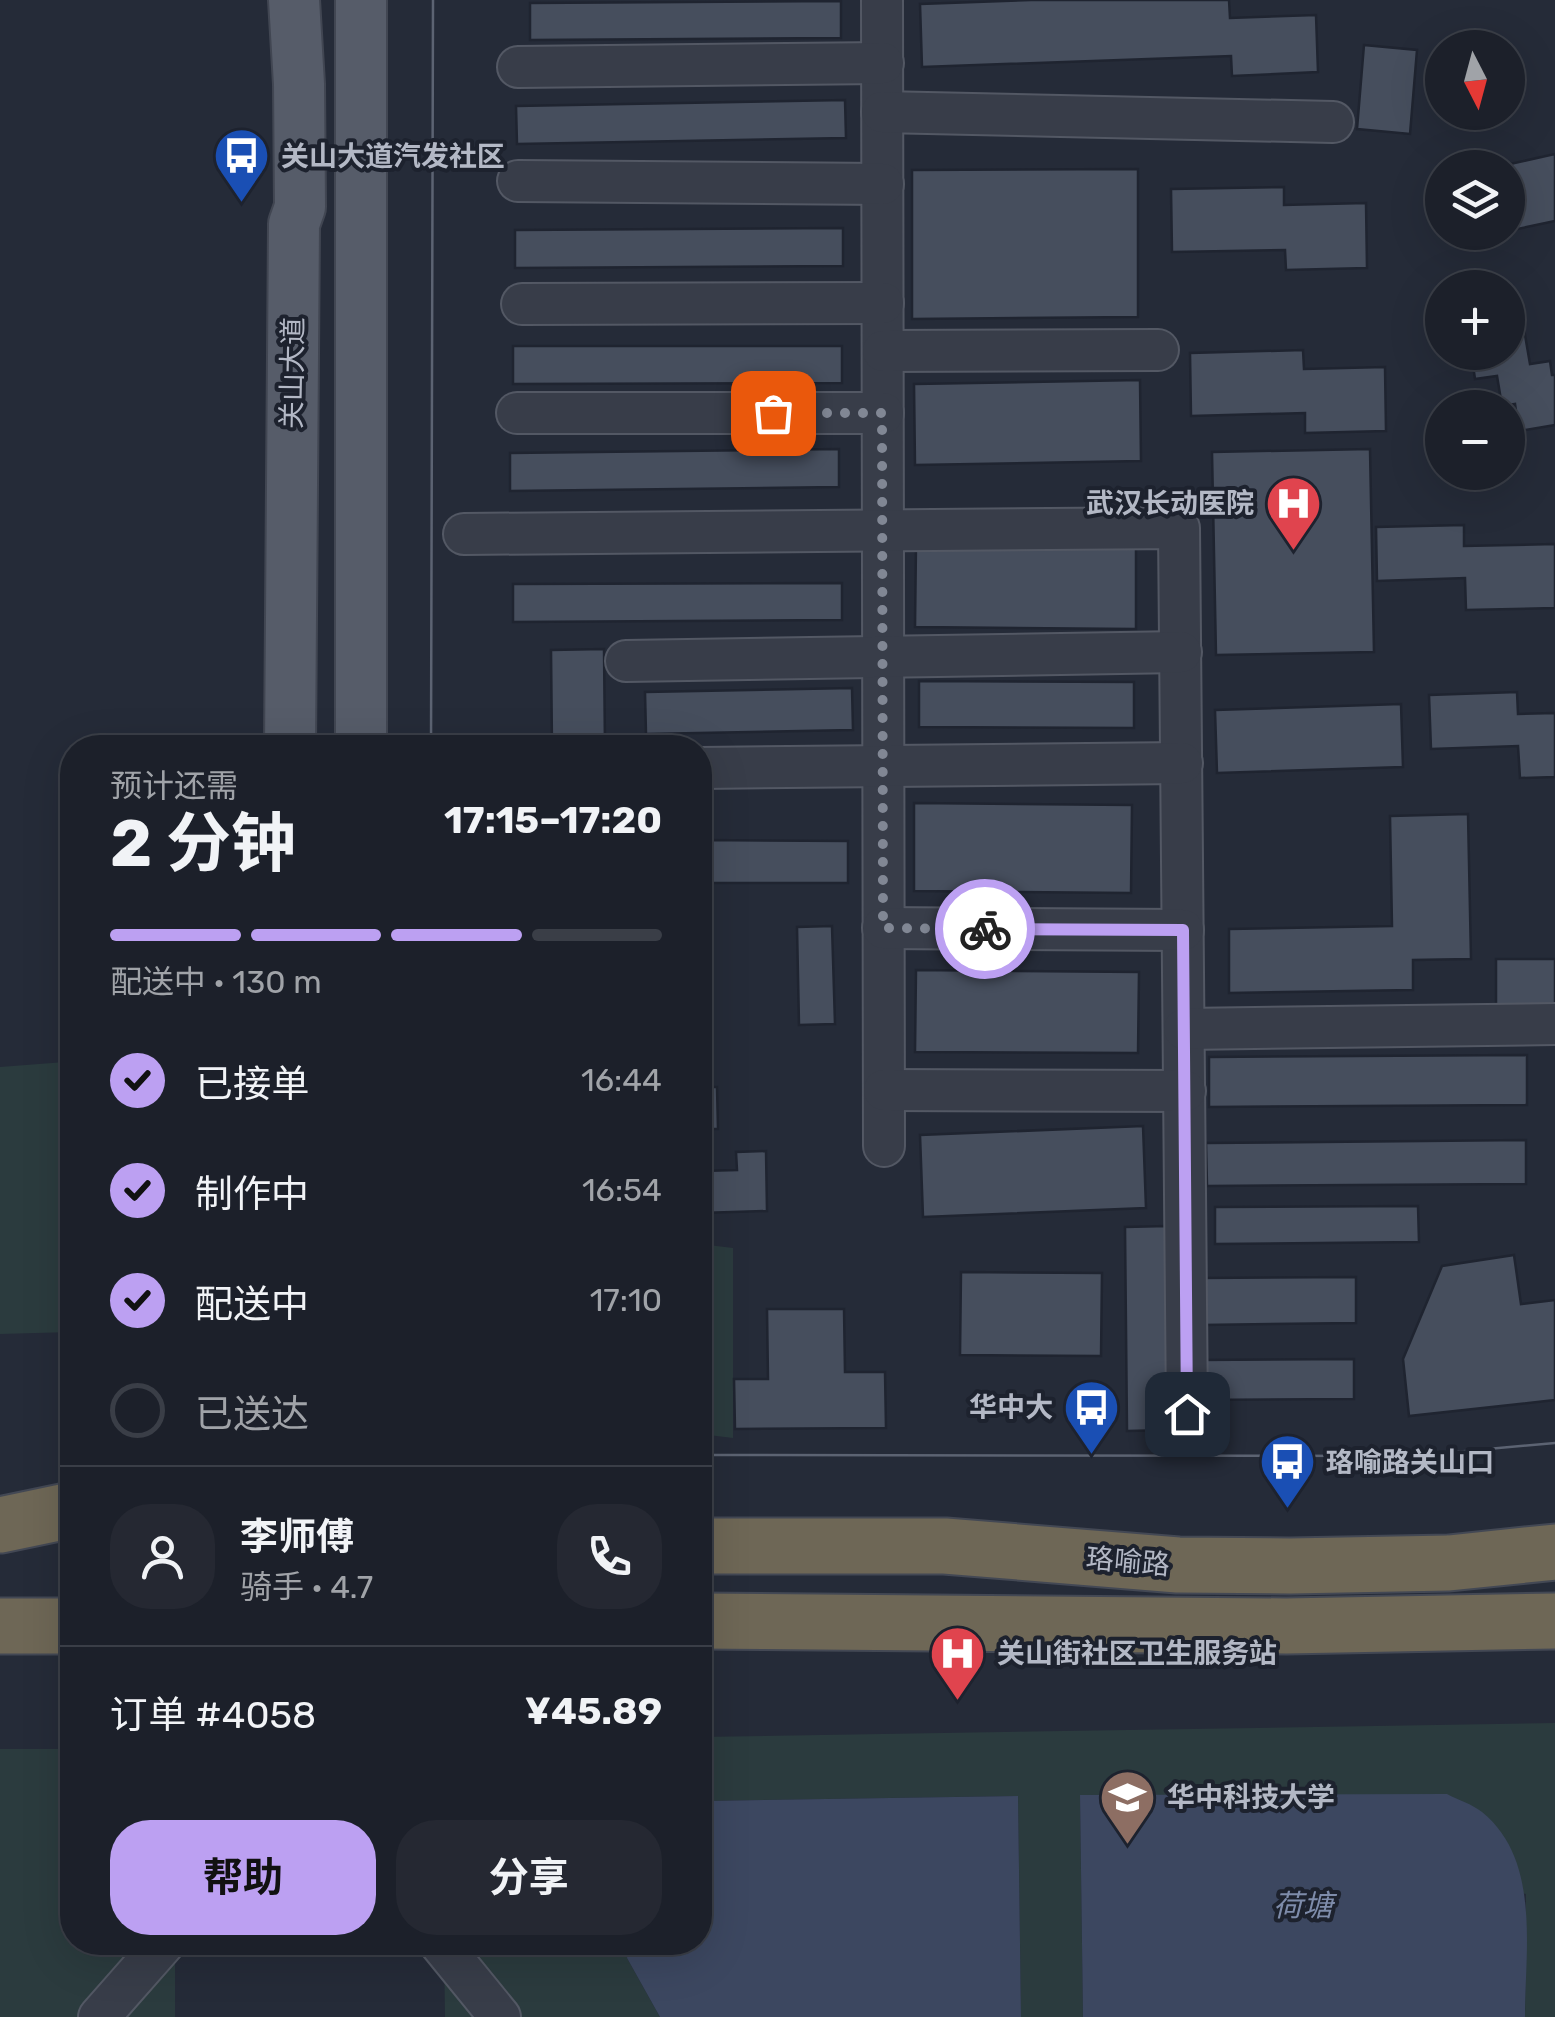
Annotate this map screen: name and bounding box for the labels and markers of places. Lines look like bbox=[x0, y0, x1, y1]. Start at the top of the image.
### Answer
bus stop icon: 关山大道汽发社区 bbox=[212, 126, 272, 205]
place label: 关山大道汽发社区 bbox=[281, 140, 505, 173]
pin bbox=[731, 371, 816, 456]
hospital icon: 武汉长动医院 bbox=[1263, 473, 1323, 552]
place label: 武汉长动医院 bbox=[1086, 487, 1254, 520]
pin bbox=[1145, 1372, 1230, 1457]
bus stop icon: 华中大 bbox=[1062, 1377, 1122, 1456]
place label: 华中大 bbox=[969, 1391, 1053, 1424]
bus stop icon: 珞喻路关山口 bbox=[1257, 1432, 1317, 1511]
place label: 珞喻路关山口 bbox=[1326, 1446, 1494, 1479]
hospital icon: 关山街社区卫生服务站 bbox=[928, 1623, 988, 1702]
place label: 关山街社区卫生服务站 bbox=[997, 1637, 1277, 1670]
school or university icon: 华中科技大学 bbox=[1098, 1767, 1158, 1846]
place label: 华中科技大学 bbox=[1167, 1781, 1335, 1814]

